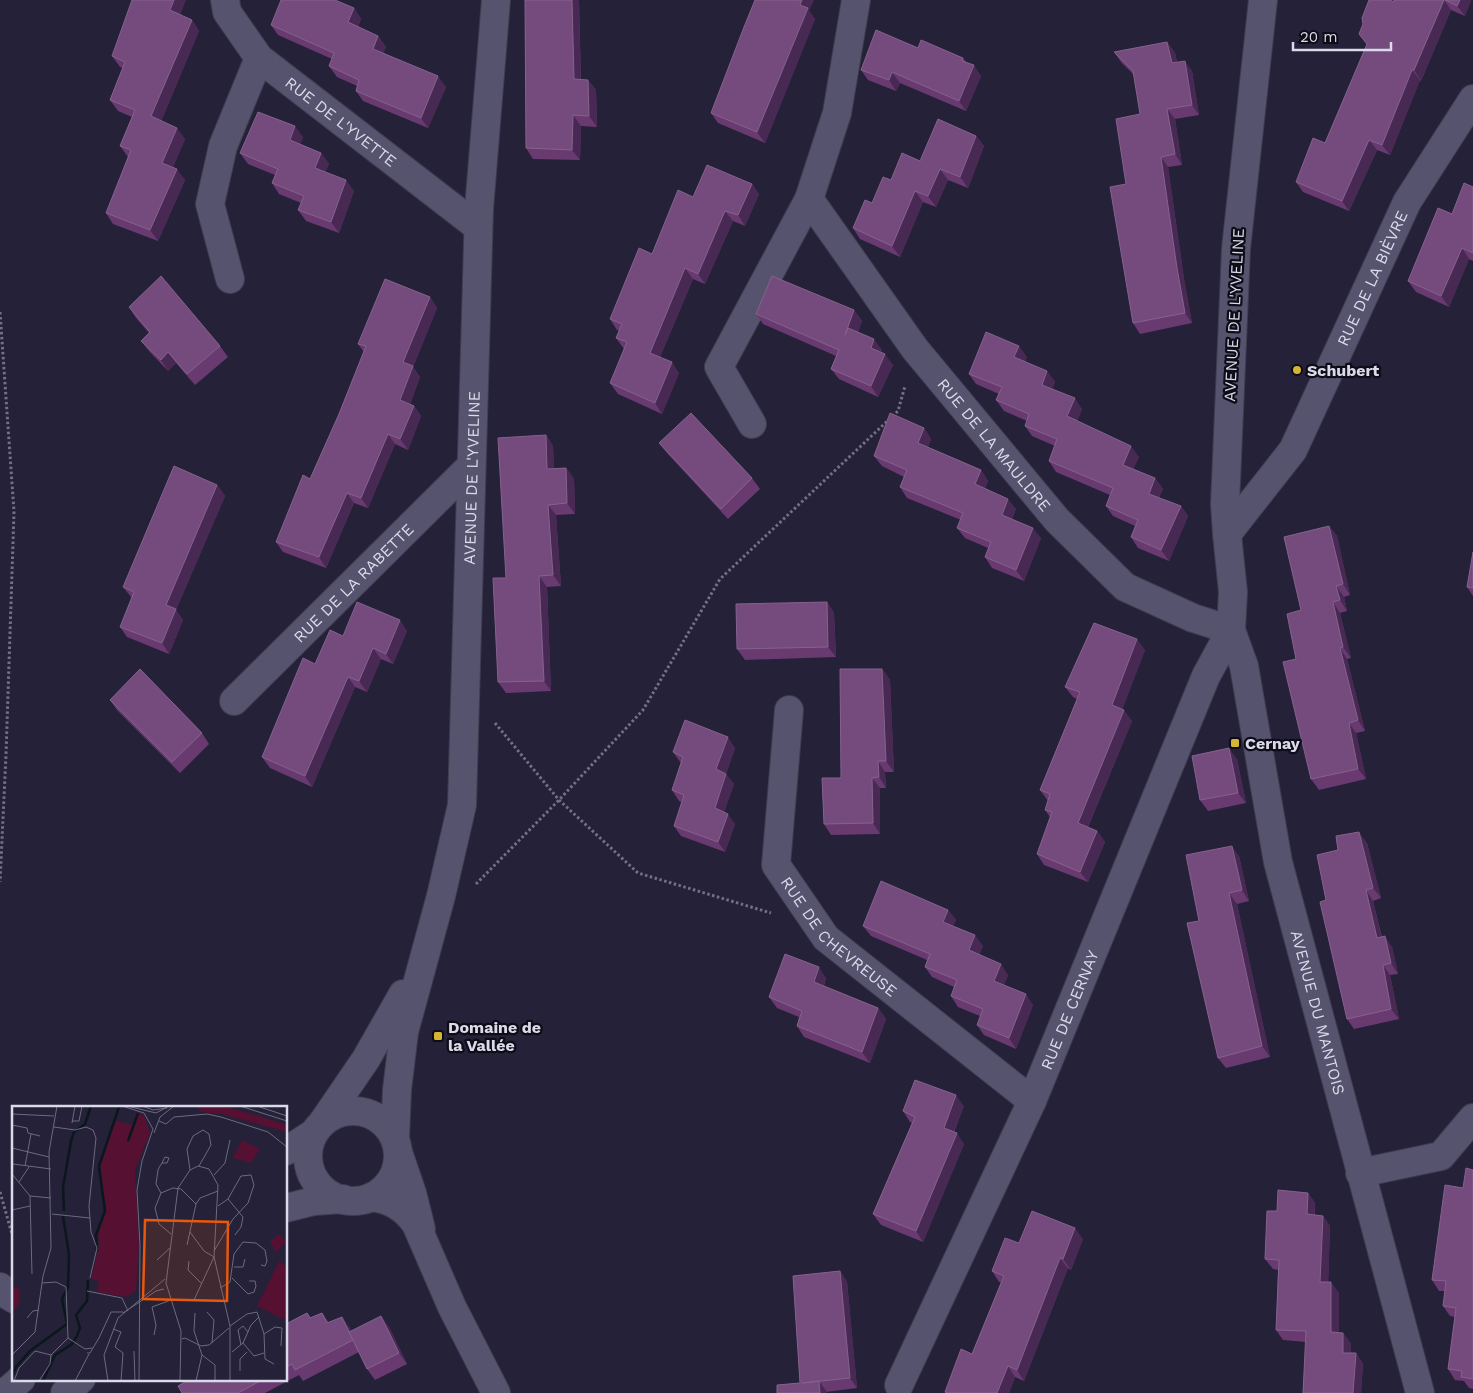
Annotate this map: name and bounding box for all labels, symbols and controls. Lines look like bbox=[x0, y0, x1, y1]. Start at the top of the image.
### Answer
scale bar bbox=[1293, 20, 1390, 52]
text: 20 m bbox=[1300, 28, 1338, 46]
street label: RUE DE L'YVETTE bbox=[282, 72, 401, 170]
street label: RUE DE LA BIÈVRE bbox=[1333, 208, 1411, 349]
street label: AVENUE DE L'YVELINE bbox=[1220, 228, 1248, 402]
place label: Schubert bbox=[1307, 361, 1379, 380]
marker: Schubert bbox=[1291, 364, 1303, 376]
street label: RUE DE LA MAULDRE bbox=[934, 374, 1055, 515]
street label: AVENUE DE L'YVELINE bbox=[459, 391, 483, 565]
street label: RUE DE LA RABETTE bbox=[289, 519, 417, 646]
place label: Cernay bbox=[1245, 734, 1301, 753]
marker: Cernay bbox=[1229, 737, 1241, 749]
street label: RUE DE CHEVREUSE bbox=[777, 873, 901, 1000]
street label: AVENUE DU MANTOIS bbox=[1287, 928, 1349, 1097]
street label: RUE DE CERNAY bbox=[1036, 947, 1102, 1072]
place label: Domaine de la Vallée bbox=[448, 1018, 541, 1055]
marker: Domaine de la Vallée bbox=[432, 1030, 444, 1042]
inset map bbox=[12, 1106, 288, 1380]

